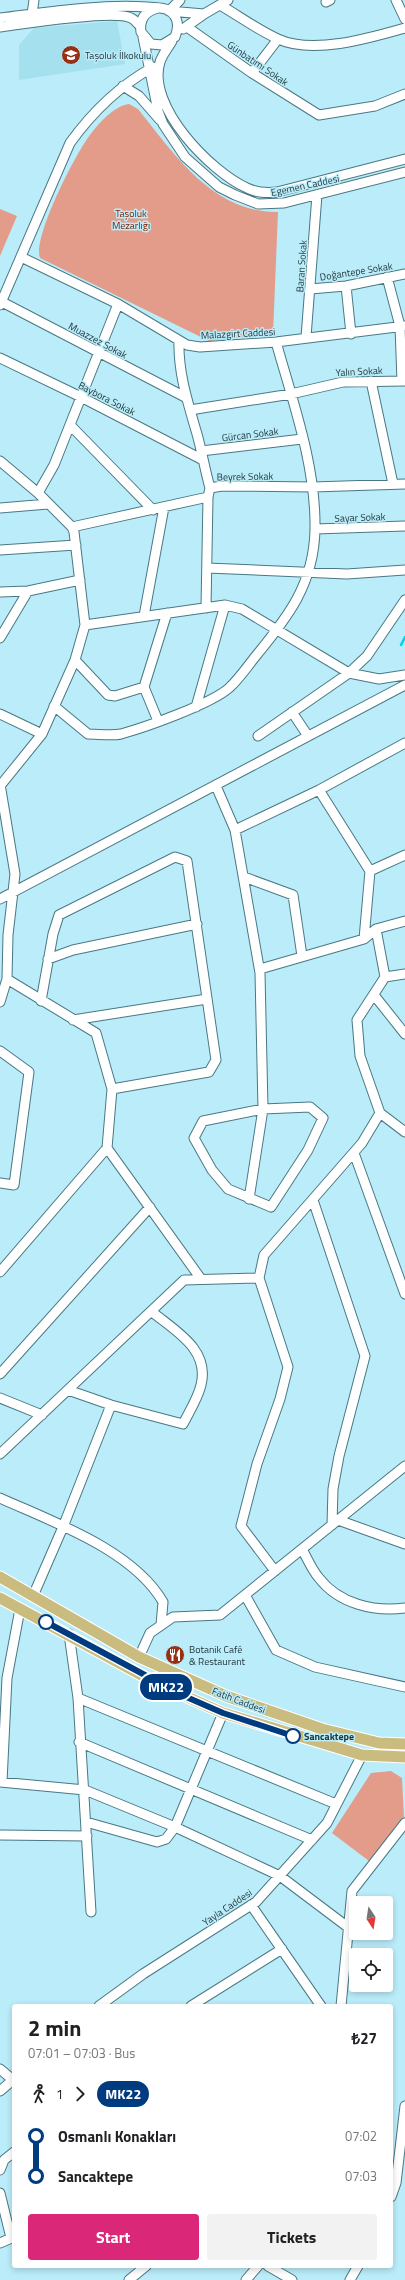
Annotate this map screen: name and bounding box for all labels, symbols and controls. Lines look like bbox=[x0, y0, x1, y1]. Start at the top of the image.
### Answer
street label: Günbatımı Sokak bbox=[224, 37, 291, 90]
school or university icon: Taşoluk İlkokulu bbox=[60, 44, 82, 66]
place label: Taşoluk İlkokulu bbox=[85, 48, 151, 63]
street label: Egemen Caddesi bbox=[270, 171, 341, 200]
park label: Taşoluk Mezarlığı bbox=[112, 206, 150, 233]
street label: Baran Sokak bbox=[292, 239, 311, 293]
street label: Doğantepe Sokak bbox=[319, 258, 394, 285]
street label: Muazzez Sokak bbox=[66, 319, 130, 362]
street label: Malazgirt Caddesi bbox=[200, 324, 276, 343]
street label: Yalın Sokak bbox=[335, 363, 383, 380]
street label: Baybora Sokak bbox=[76, 378, 138, 419]
street label: Gürcan Sokak bbox=[221, 424, 279, 445]
street label: Beyrek Sokak bbox=[217, 469, 274, 484]
street label: Sayar Sokak bbox=[334, 509, 386, 526]
unlabelled marker bbox=[38, 1614, 54, 1630]
place label: Botanik Café & Restaurant bbox=[189, 1642, 245, 1669]
restaurant icon: Botanik Café & Restaurant bbox=[164, 1644, 186, 1666]
line badge: MK22 bbox=[138, 1674, 194, 1700]
text: MK22 bbox=[148, 1676, 184, 1697]
street label: Fatih Caddesi bbox=[210, 1683, 268, 1718]
marker: Sancaktepe bbox=[285, 1728, 301, 1744]
place label: Sancaktepe bbox=[304, 1729, 354, 1744]
street label: Yayla Caddesi bbox=[199, 1885, 255, 1930]
north arrow bbox=[349, 1896, 393, 1940]
map controls bbox=[349, 1896, 393, 1992]
button: locate bbox=[349, 1948, 393, 1992]
text: 2 min bbox=[28, 2011, 81, 2045]
text: ₺27 bbox=[352, 2027, 377, 2050]
text: 07:01 – 07:03 · Bus bbox=[28, 2043, 135, 2063]
icon: walk bbox=[28, 2083, 50, 2105]
icon: forward bbox=[69, 2083, 91, 2105]
text: MK22 bbox=[105, 2083, 141, 2104]
text: 1 bbox=[56, 2084, 63, 2104]
text: Osmanlı Konakları bbox=[58, 2125, 176, 2148]
text: 07:02 bbox=[345, 2126, 377, 2146]
text: Sancaktepe bbox=[58, 2165, 133, 2188]
text: 07:03 bbox=[345, 2166, 377, 2186]
button: Start bbox=[28, 2214, 199, 2260]
button: Tickets bbox=[207, 2214, 377, 2260]

